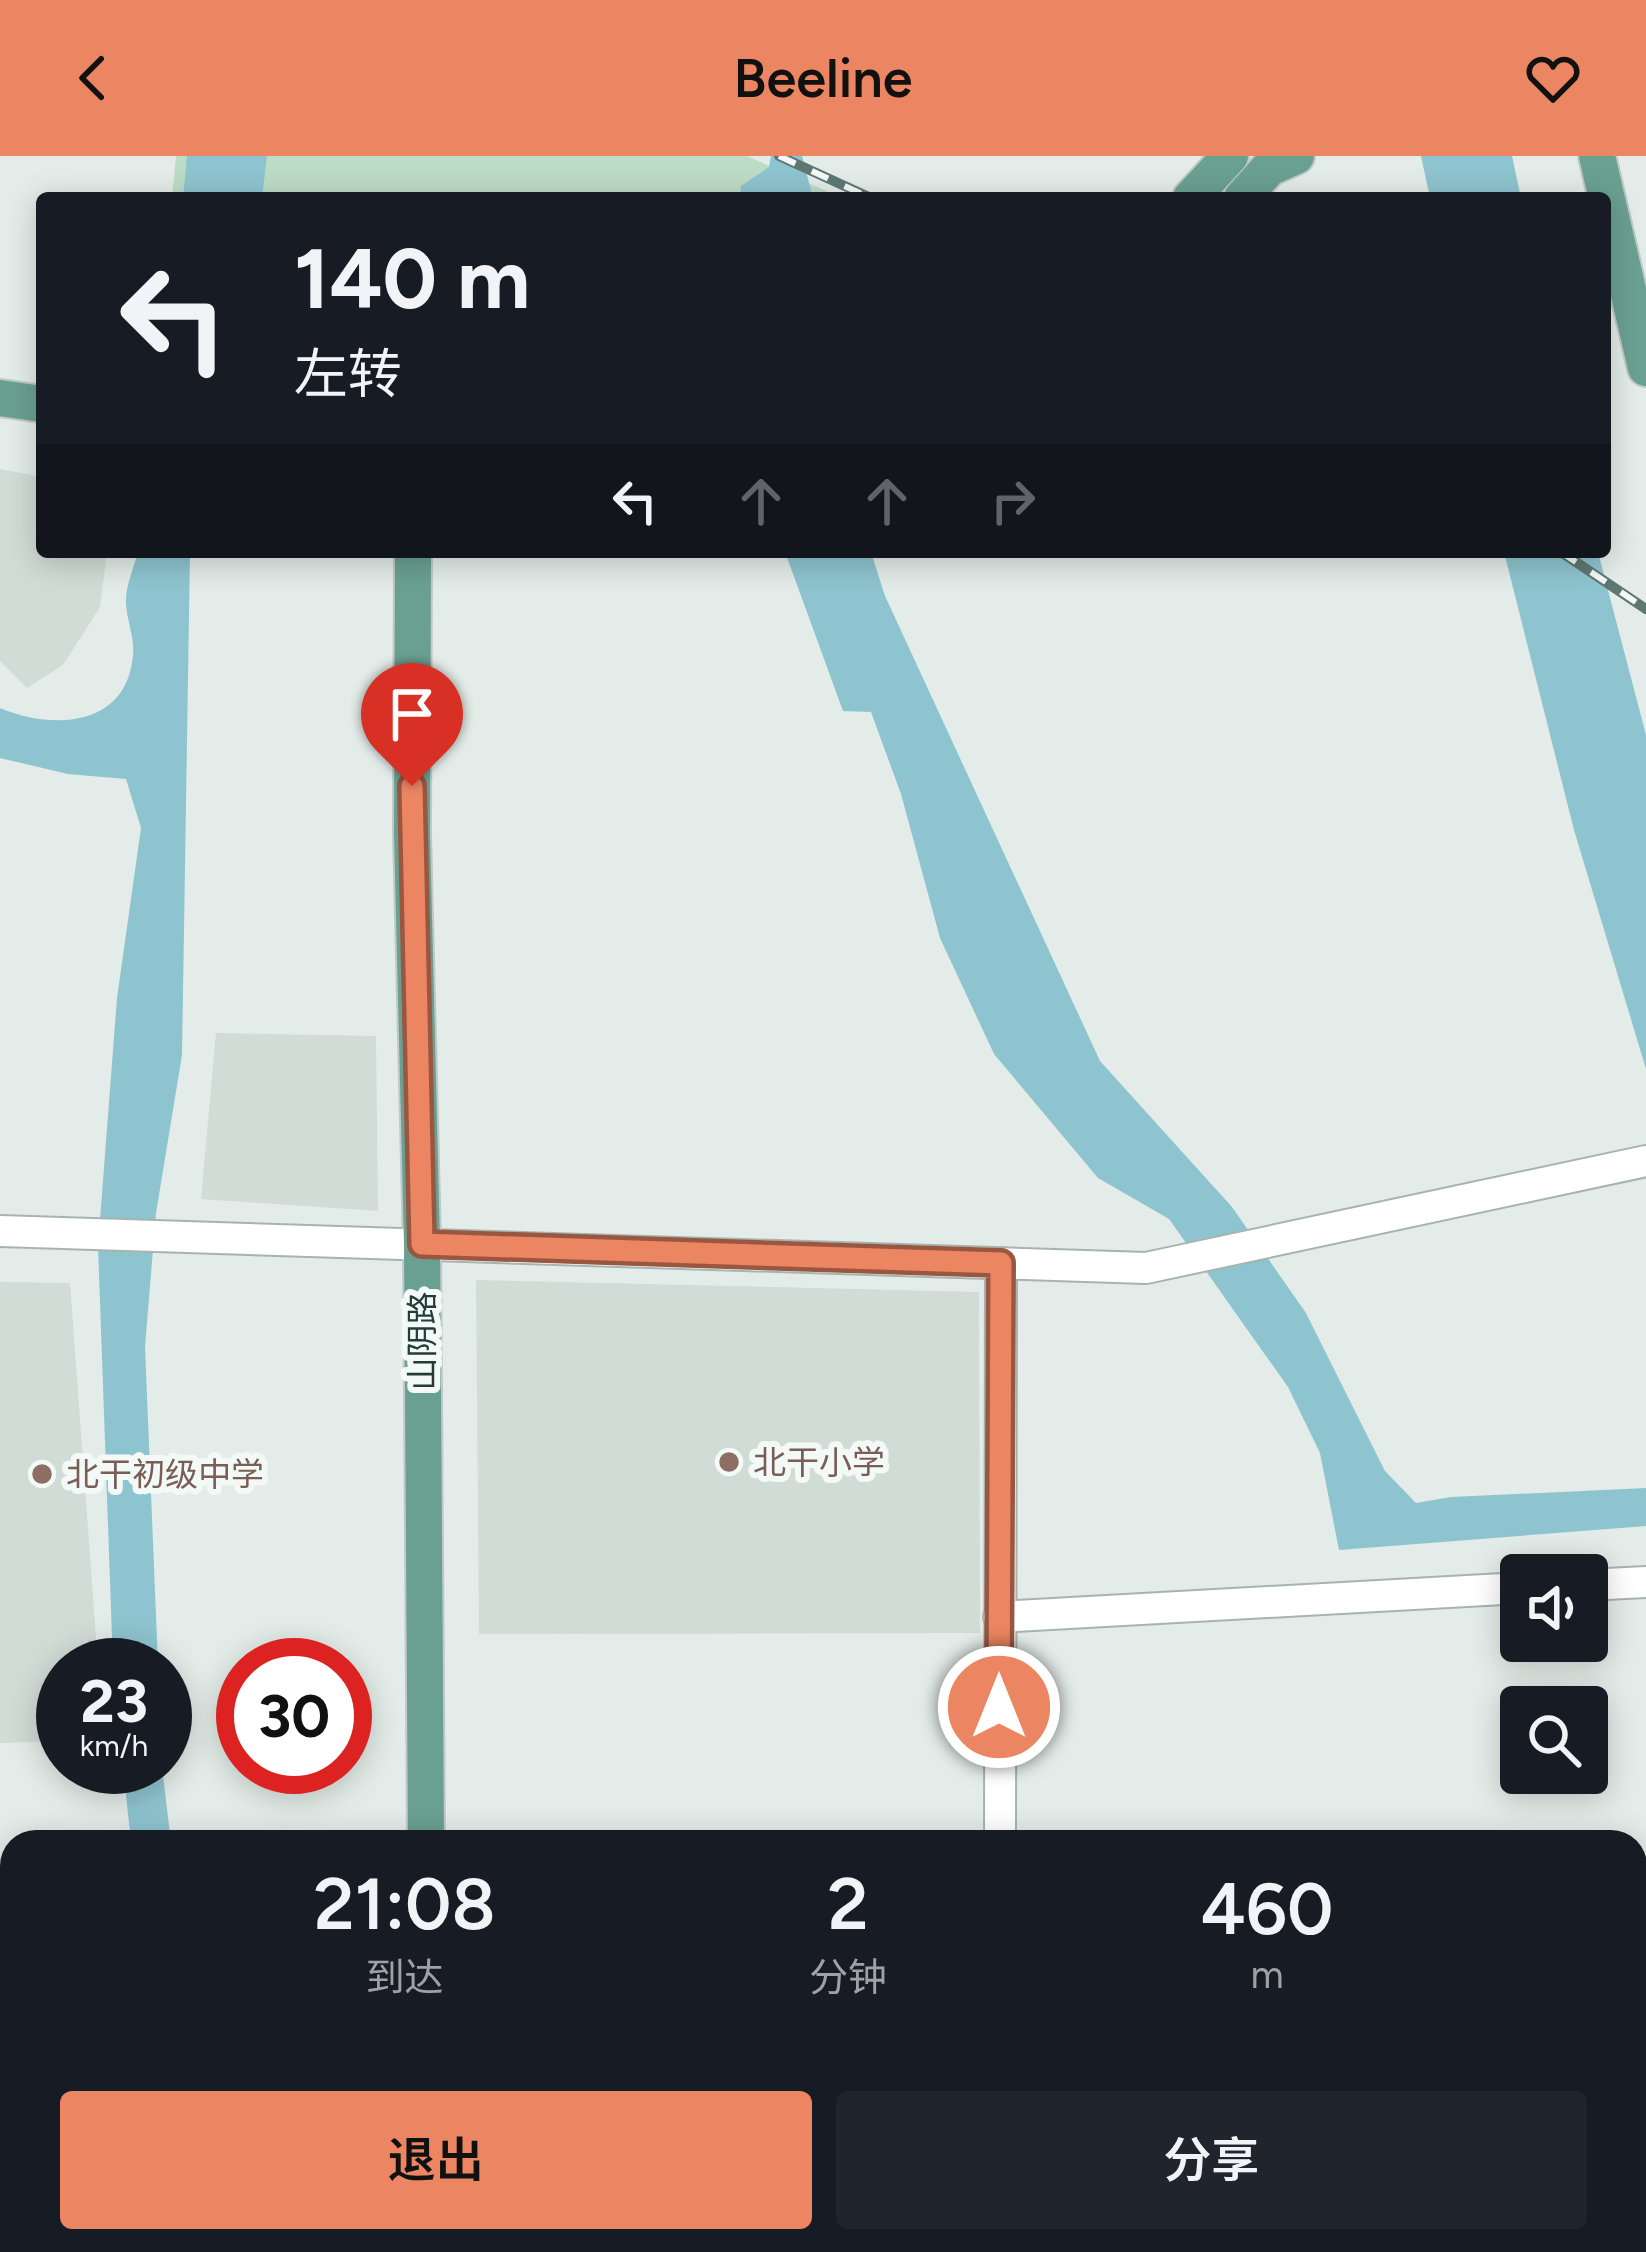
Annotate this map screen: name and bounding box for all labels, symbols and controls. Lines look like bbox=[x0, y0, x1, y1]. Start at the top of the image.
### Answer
icon: back bbox=[60, 45, 126, 111]
icon: heart bbox=[1520, 45, 1586, 111]
text: Beeline bbox=[733, 46, 913, 111]
text: 140 m bbox=[294, 228, 530, 329]
icon: left bbox=[96, 240, 252, 396]
text: 左转 bbox=[294, 342, 402, 407]
icon: left bbox=[602, 468, 668, 534]
icon: ahead bbox=[728, 468, 794, 534]
icon: ahead bbox=[854, 468, 920, 534]
icon: right bbox=[980, 468, 1046, 534]
pin bbox=[361, 663, 463, 786]
icon: arrive bbox=[379, 681, 445, 747]
street label: 山阴路 bbox=[403, 1292, 442, 1391]
place label: 北干小学 bbox=[753, 1443, 885, 1482]
marker: 北干小学 bbox=[716, 1449, 742, 1475]
place label: 北干初级中学 bbox=[66, 1455, 264, 1494]
marker: 北干初级中学 bbox=[29, 1461, 55, 1487]
map controls bbox=[1500, 1554, 1608, 1794]
button: sound bbox=[1500, 1554, 1608, 1662]
speed limit sign: 30 bbox=[216, 1638, 372, 1794]
position arrow bbox=[936, 1644, 1062, 1770]
text: 23 bbox=[80, 1665, 148, 1737]
button: search bbox=[1500, 1686, 1608, 1794]
text: km/h bbox=[80, 1727, 148, 1764]
text: 21:08 bbox=[313, 1861, 496, 1947]
text: 2 bbox=[828, 1861, 869, 1947]
text: 460 bbox=[1201, 1866, 1334, 1952]
text: m bbox=[1250, 1951, 1284, 1998]
text: 到达 bbox=[366, 1954, 444, 2001]
text: 分钟 bbox=[809, 1954, 887, 2001]
button: 退出 bbox=[60, 2091, 812, 2229]
button: 分享 bbox=[836, 2091, 1587, 2229]

